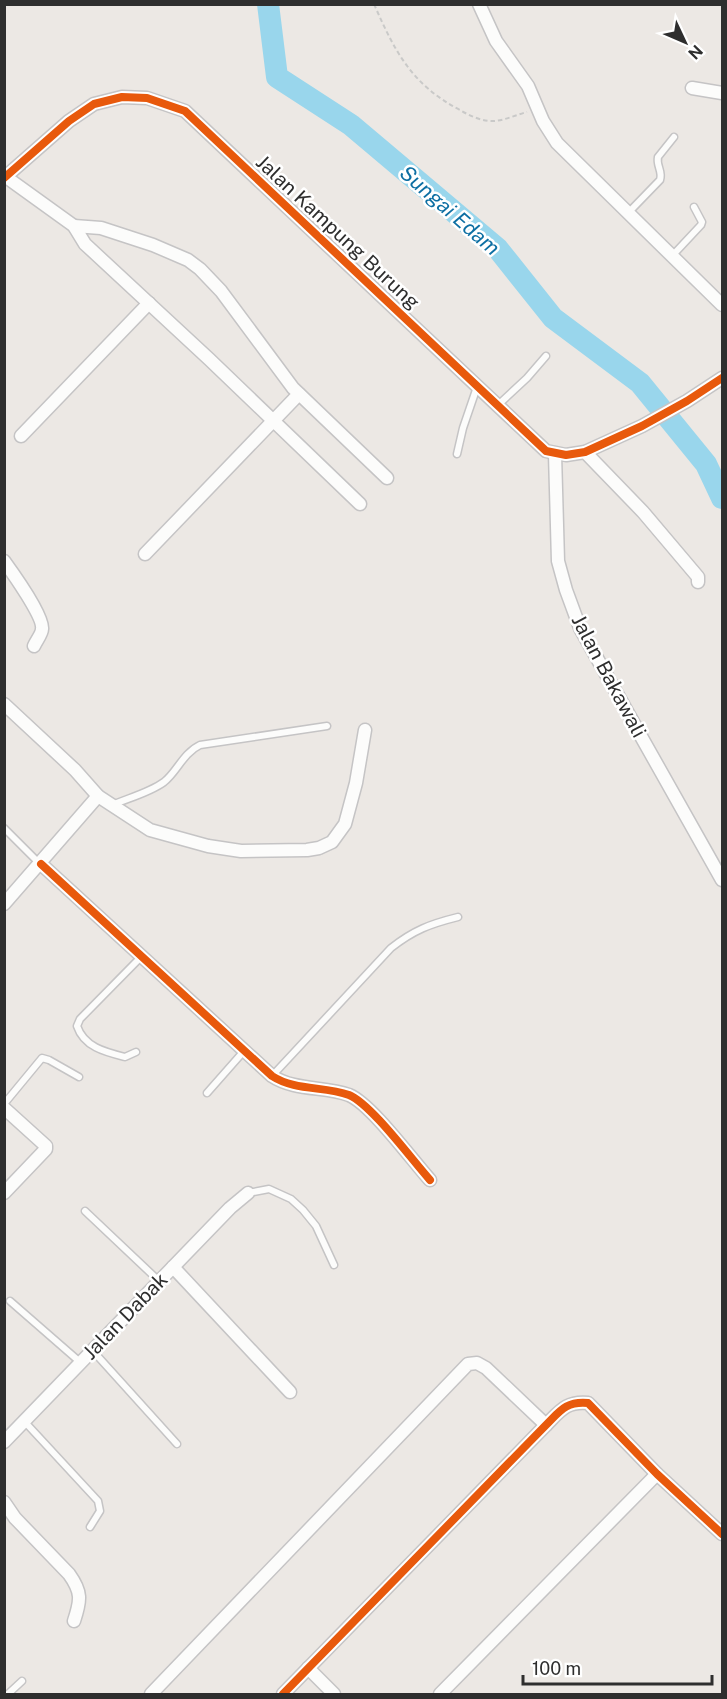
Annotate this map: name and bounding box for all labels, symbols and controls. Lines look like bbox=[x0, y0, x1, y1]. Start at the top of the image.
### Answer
north arrow bbox=[655, 12, 715, 72]
text: N bbox=[684, 41, 707, 63]
street label: Jalan Kampung Burung bbox=[251, 150, 425, 314]
water label: Sungai Edam bbox=[395, 160, 505, 260]
street label: Jalan Bakawali bbox=[567, 610, 651, 742]
street label: Jalan Dabak bbox=[78, 1268, 172, 1364]
scale bar bbox=[523, 1648, 712, 1686]
text: 100 m bbox=[532, 1658, 581, 1679]

